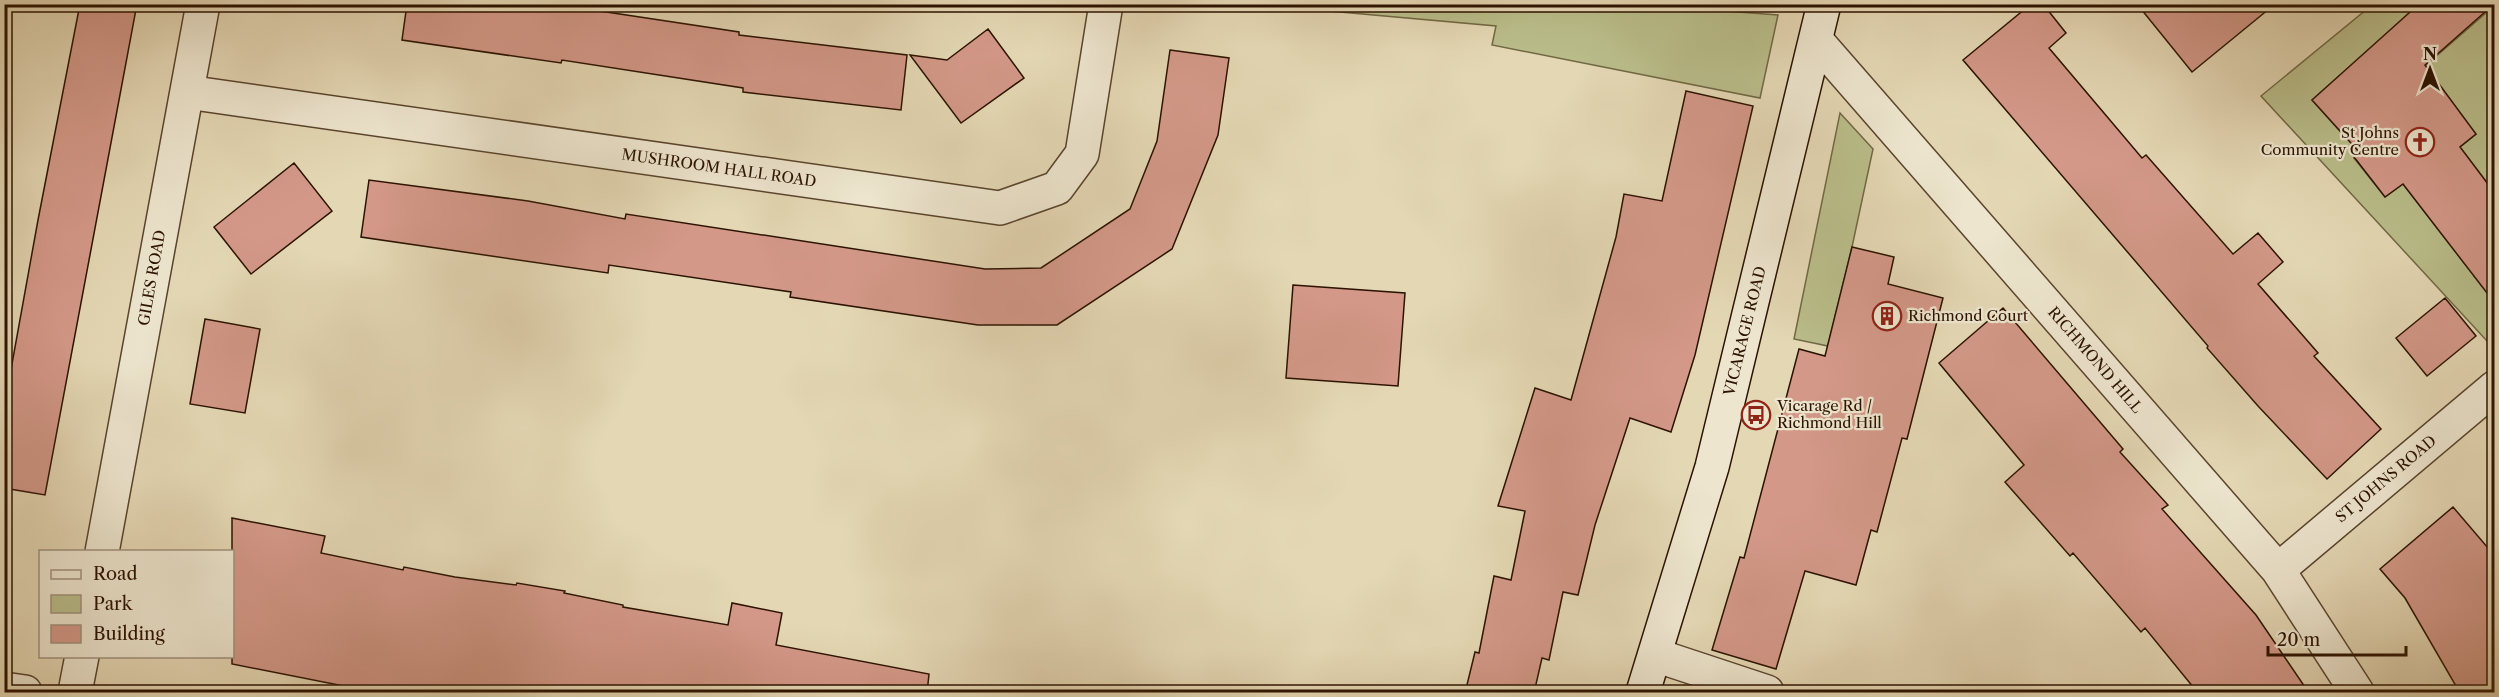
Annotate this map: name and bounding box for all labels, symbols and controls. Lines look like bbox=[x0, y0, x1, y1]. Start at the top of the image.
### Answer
north arrow bbox=[2400, 39, 2460, 99]
text: N bbox=[2423, 44, 2437, 64]
place label: St Johns Community Centre bbox=[2261, 123, 2399, 159]
church icon: St Johns Community Centre bbox=[2404, 126, 2436, 158]
street label: MUSHROOM HALL ROAD bbox=[620, 144, 818, 191]
street label: GILES ROAD bbox=[134, 229, 169, 327]
street label: VICARAGE ROAD bbox=[1719, 264, 1770, 399]
building icon: Richmond Court bbox=[1871, 300, 1903, 332]
street label: RICHMOND HILL bbox=[2044, 303, 2147, 417]
place label: Richmond Court bbox=[1908, 306, 2029, 325]
place label: Vicarage Rd / Richmond Hill bbox=[1776, 396, 1882, 432]
bus stop icon: Vicarage Rd / Richmond Hill bbox=[1740, 399, 1772, 431]
street label: ST JOHNS ROAD bbox=[2331, 431, 2440, 526]
legend bbox=[39, 550, 234, 658]
text: Road bbox=[93, 563, 138, 585]
text: Park bbox=[93, 593, 134, 615]
scale bar bbox=[2268, 619, 2406, 657]
text: Building bbox=[93, 623, 165, 645]
text: 20 m bbox=[2277, 629, 2321, 651]

